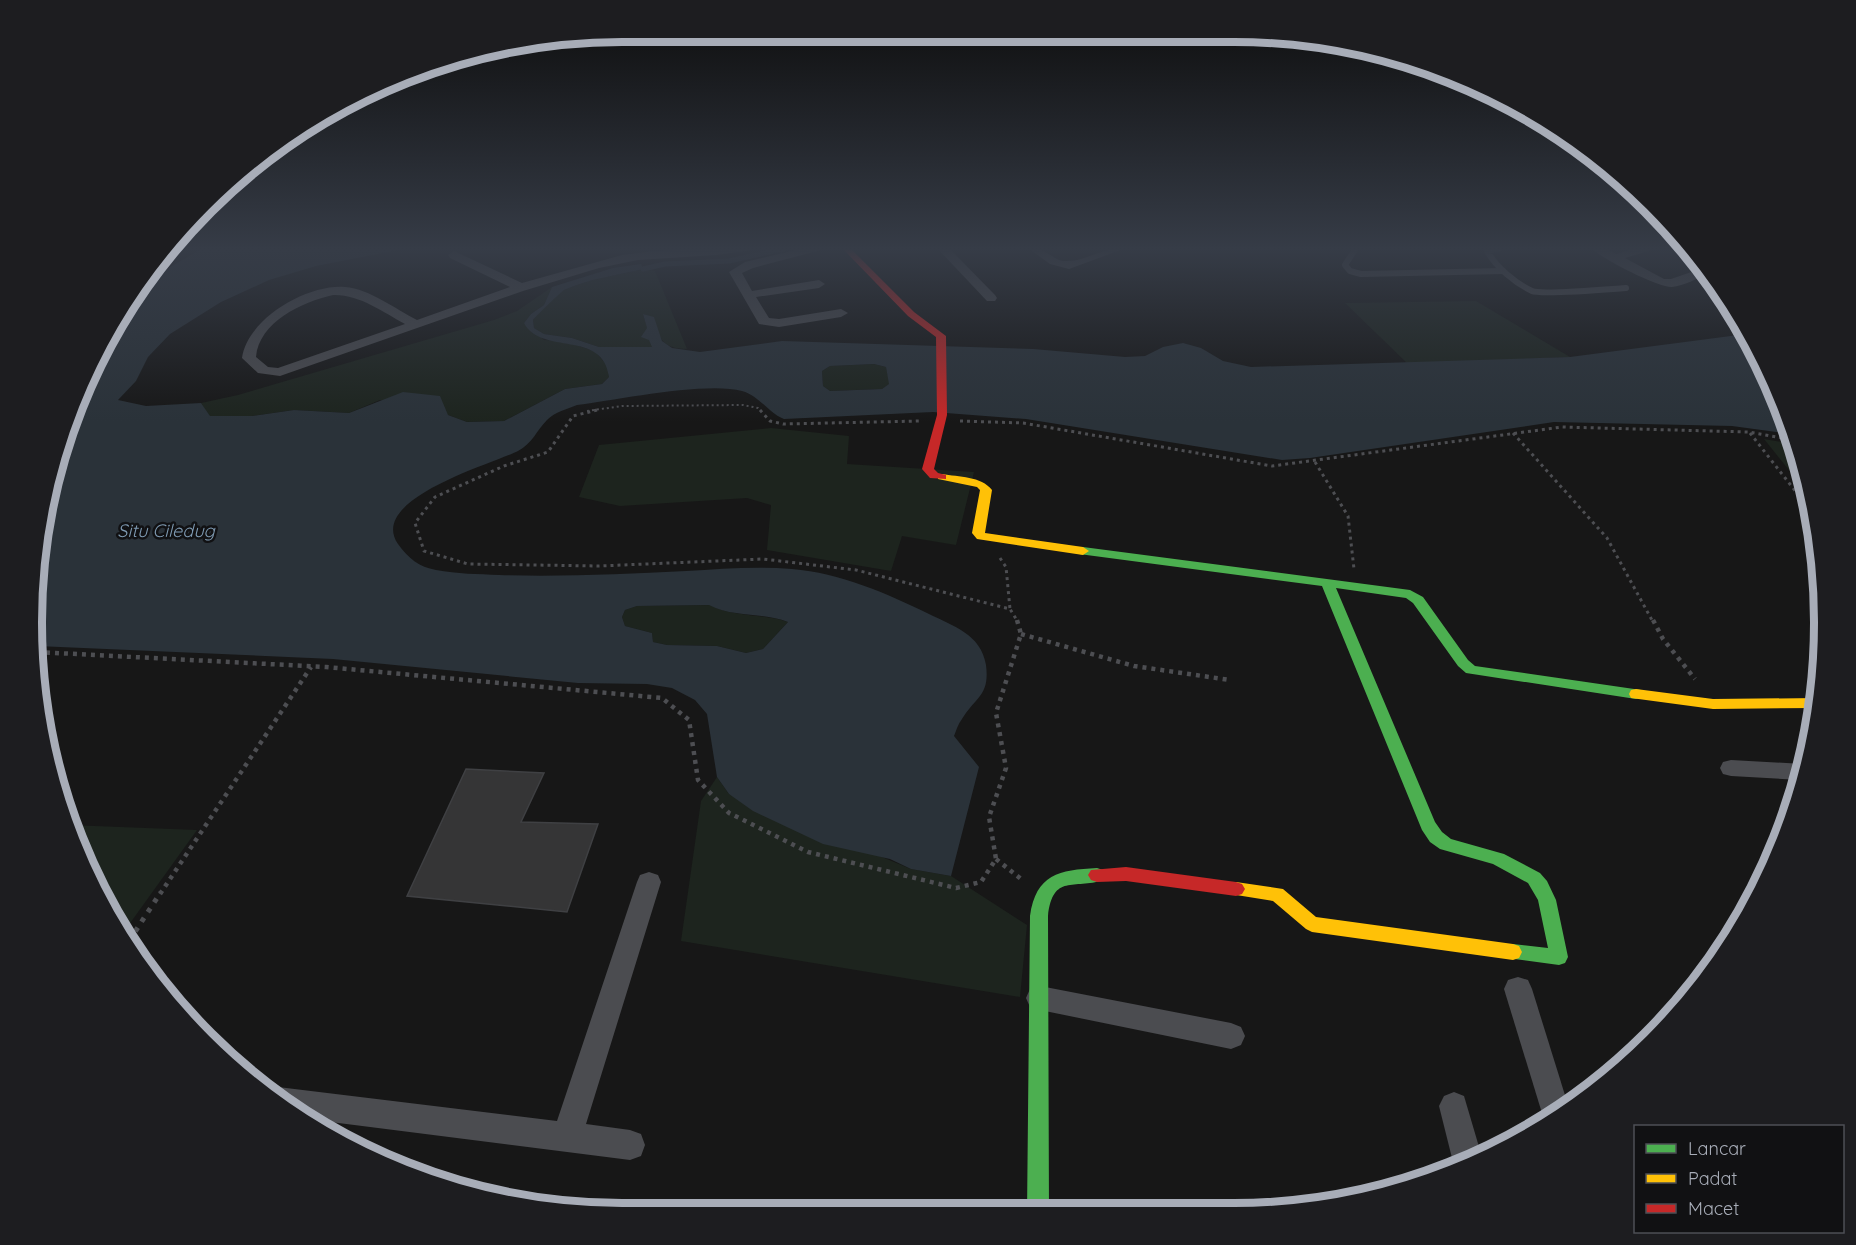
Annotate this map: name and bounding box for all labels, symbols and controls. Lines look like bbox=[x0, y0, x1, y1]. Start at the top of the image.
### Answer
water label: Situ Ciledug bbox=[117, 519, 216, 542]
legend bbox=[1634, 1125, 1844, 1233]
text: Lancar bbox=[1688, 1137, 1746, 1160]
text: Padat bbox=[1688, 1167, 1737, 1190]
text: Macet bbox=[1688, 1197, 1739, 1220]

